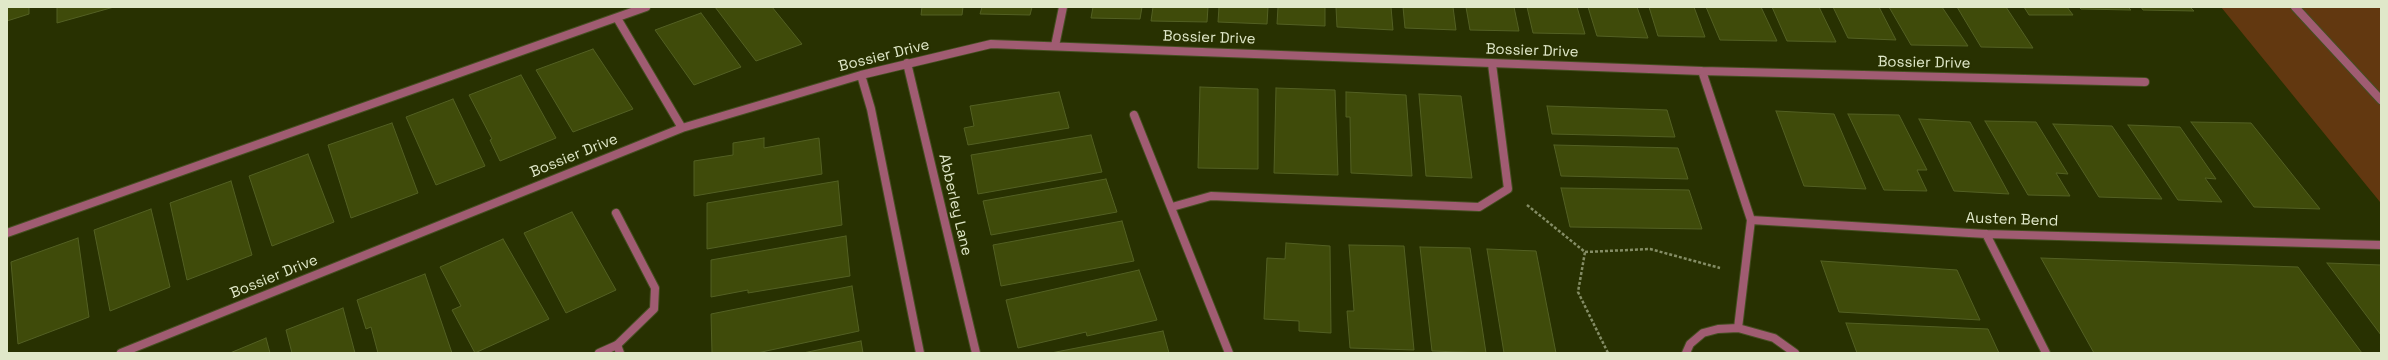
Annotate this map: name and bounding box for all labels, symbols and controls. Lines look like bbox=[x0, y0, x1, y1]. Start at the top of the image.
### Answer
street label: Bossier Drive bbox=[1162, 27, 1256, 49]
street label: Bossier Drive bbox=[837, 36, 931, 76]
street label: Bossier Drive bbox=[1485, 40, 1579, 62]
street label: Bossier Drive bbox=[1877, 53, 1971, 73]
street label: Bossier Drive bbox=[528, 130, 620, 182]
street label: Abberley Lane bbox=[935, 152, 975, 258]
street label: Austen Bend bbox=[1965, 209, 2059, 231]
street label: Bossier Drive bbox=[228, 251, 320, 303]

